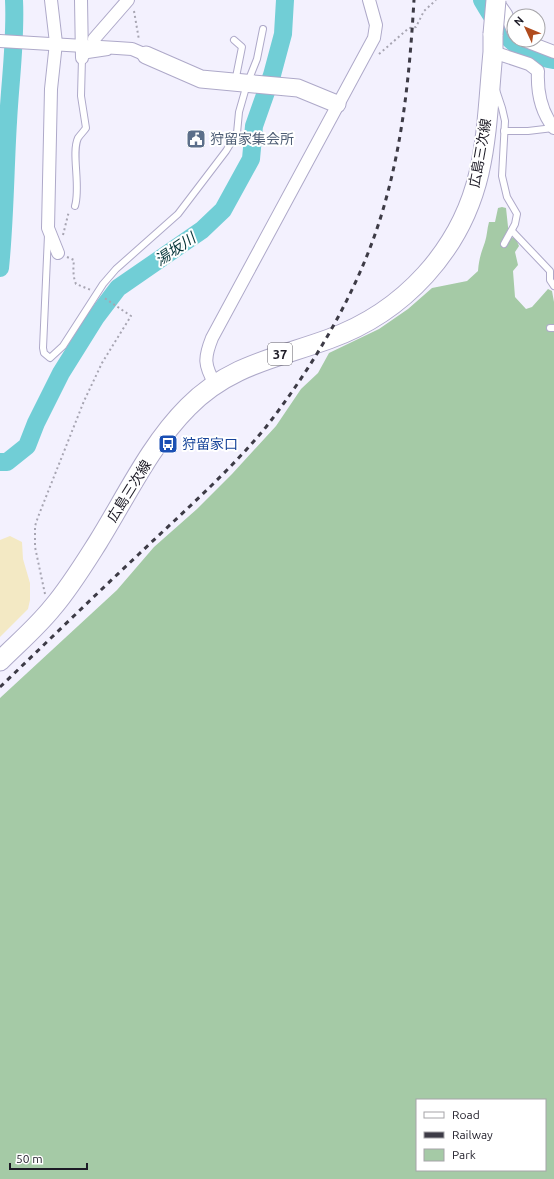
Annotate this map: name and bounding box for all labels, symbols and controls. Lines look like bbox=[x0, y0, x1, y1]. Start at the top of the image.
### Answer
north arrow bbox=[506, 8, 546, 48]
text: N bbox=[512, 14, 526, 28]
street label: 広島三次線 bbox=[466, 117, 494, 189]
public building icon: 狩留家集会所 bbox=[185, 128, 207, 150]
place label: 狩留家集会所 bbox=[210, 131, 294, 147]
water label: 湯坂川 bbox=[152, 228, 200, 269]
road number: 37 bbox=[268, 343, 292, 365]
bus stop icon: 狩留家口 bbox=[157, 433, 179, 455]
place label: 狩留家口 bbox=[182, 436, 238, 452]
street label: 広島三次線 bbox=[104, 457, 154, 525]
legend bbox=[416, 1099, 546, 1171]
text: Road bbox=[452, 1108, 480, 1121]
text: Railway bbox=[452, 1128, 493, 1141]
scale bar bbox=[10, 1145, 87, 1171]
text: Park bbox=[452, 1148, 476, 1161]
text: 50 m bbox=[16, 1152, 43, 1165]

